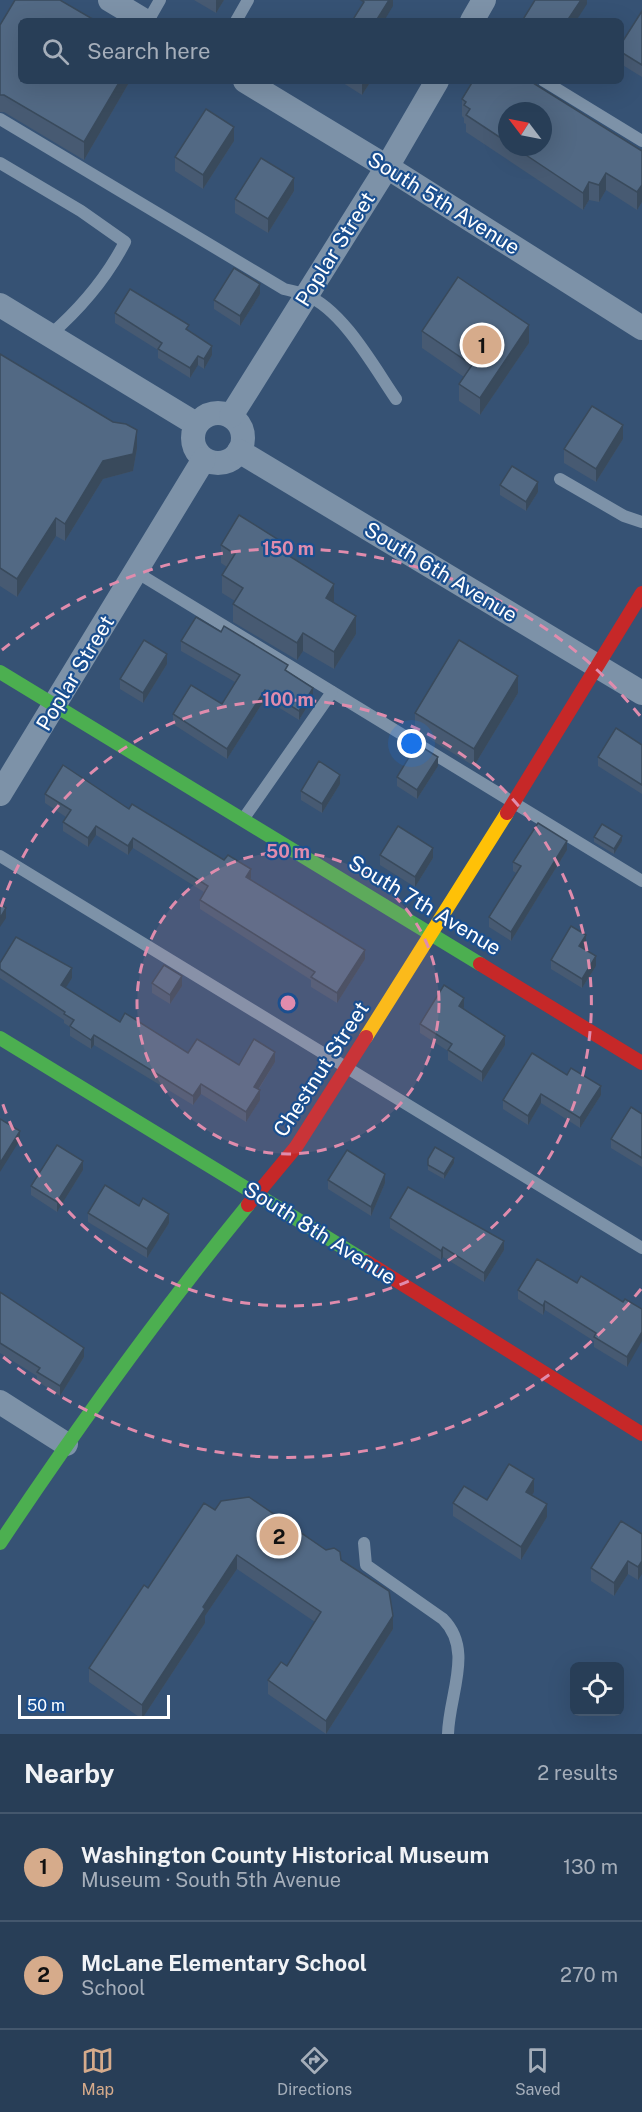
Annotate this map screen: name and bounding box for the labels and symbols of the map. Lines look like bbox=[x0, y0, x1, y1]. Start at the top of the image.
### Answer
north arrow bbox=[498, 102, 552, 156]
street label: South 5th Avenue bbox=[363, 146, 525, 260]
street label: Poplar Street bbox=[290, 187, 380, 311]
pin: 1 bbox=[462, 322, 502, 368]
street label: South 6th Avenue bbox=[360, 516, 522, 628]
text: 150 m bbox=[262, 538, 314, 559]
street label: Poplar Street bbox=[31, 611, 119, 735]
text: 100 m bbox=[262, 689, 314, 710]
your location bbox=[397, 729, 426, 758]
text: 50 m bbox=[266, 841, 310, 862]
street label: South 7th Avenue bbox=[344, 850, 506, 960]
centre of rings bbox=[278, 993, 298, 1013]
street label: Chestnut Street bbox=[268, 997, 374, 1141]
street label: South 8th Avenue bbox=[239, 1176, 401, 1290]
pin: 2 bbox=[260, 1514, 298, 1558]
scale bar bbox=[18, 1692, 170, 1720]

